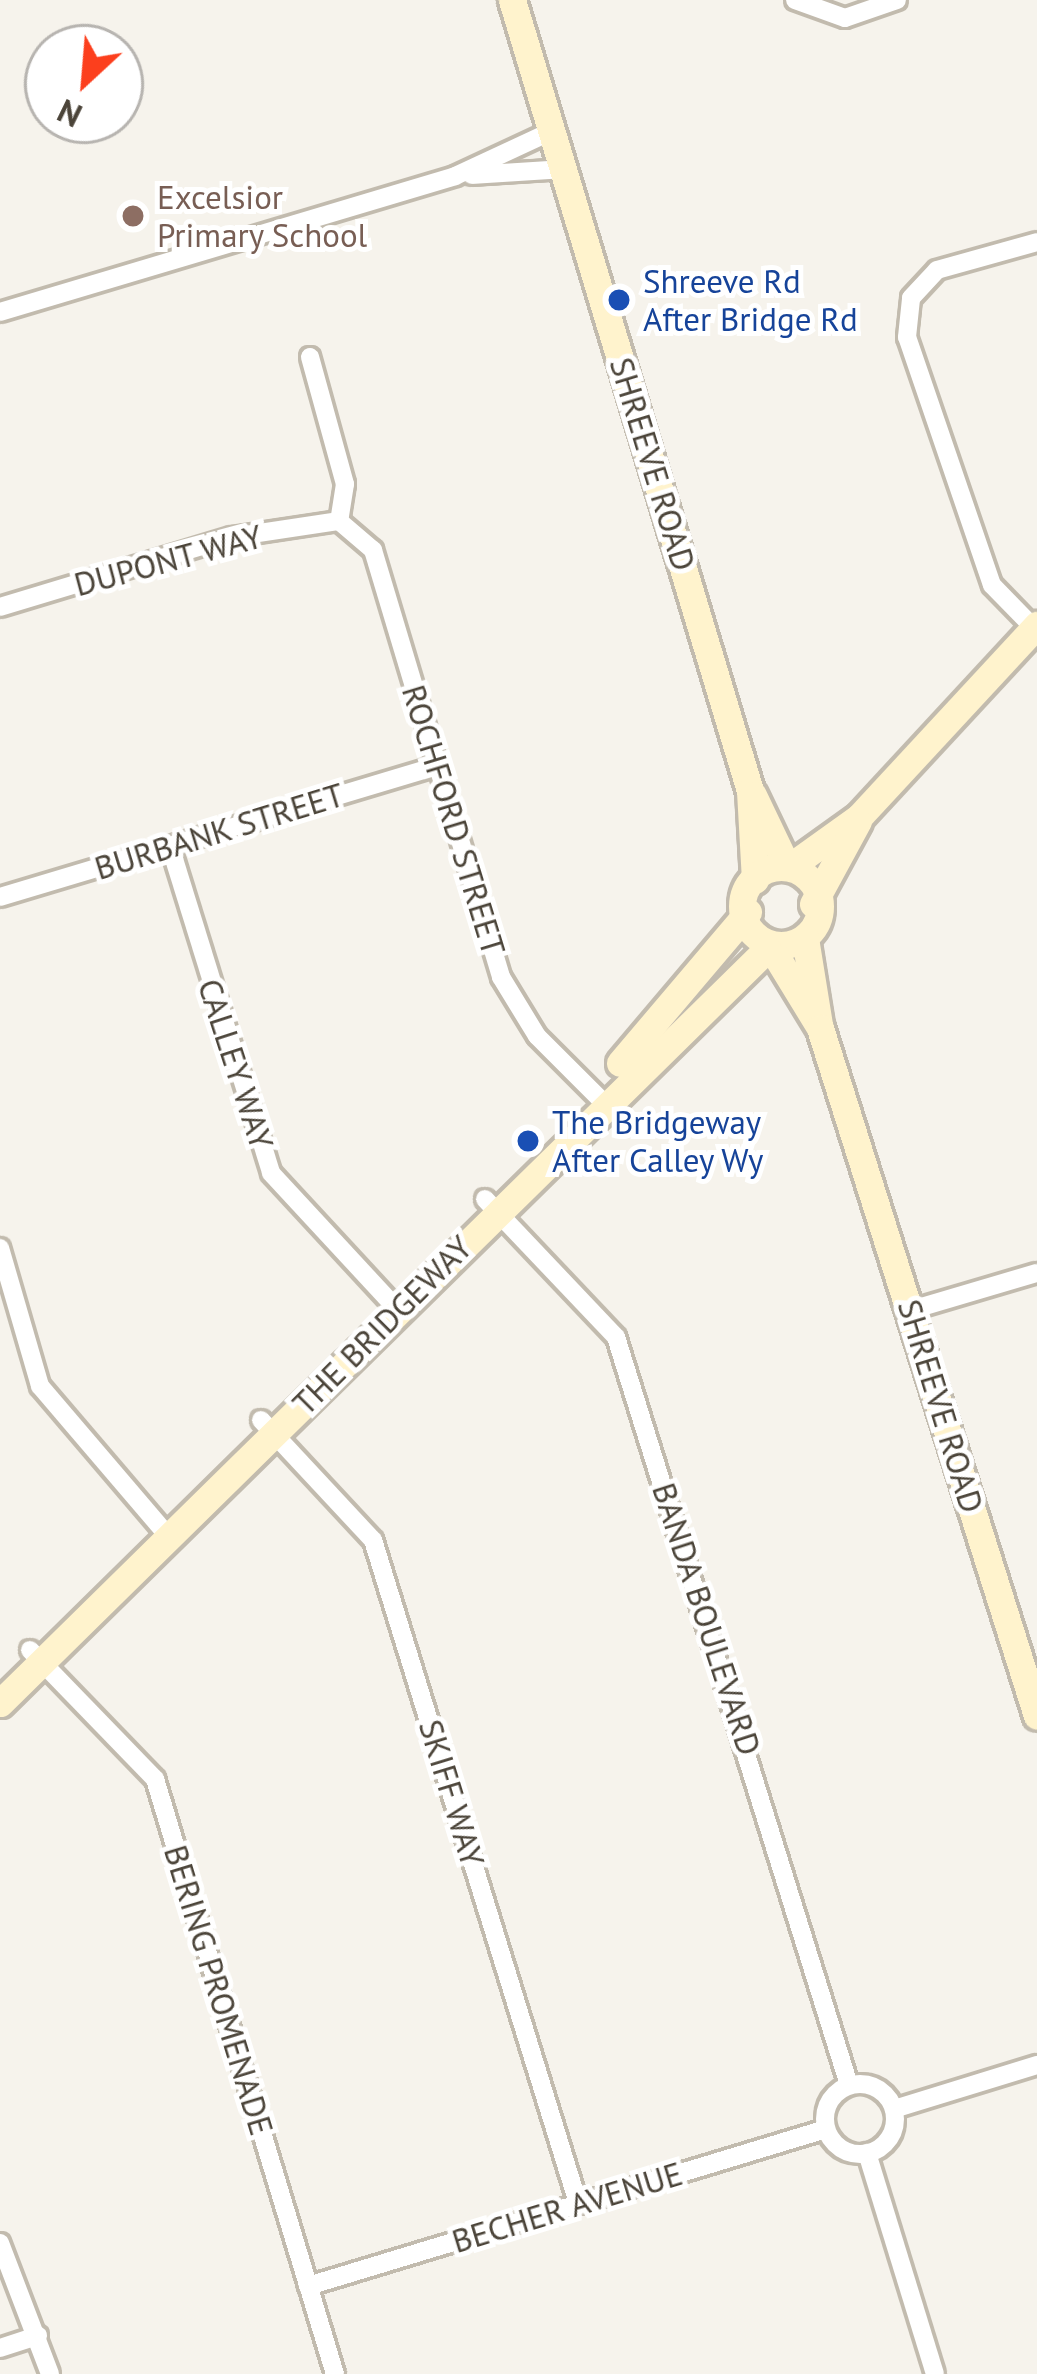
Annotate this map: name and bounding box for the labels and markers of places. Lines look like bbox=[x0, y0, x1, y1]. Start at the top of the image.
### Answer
place label: Excelsior Primary School bbox=[157, 177, 368, 255]
marker: Excelsior Primary School bbox=[120, 203, 146, 229]
place label: Shreeve Rd After Bridge Rd bbox=[643, 261, 858, 339]
marker: Shreeve Rd After Bridge Rd bbox=[606, 287, 632, 313]
place label: The Bridgeway After Calley Wy bbox=[552, 1102, 765, 1180]
marker: The Bridgeway After Calley Wy bbox=[515, 1128, 541, 1154]

